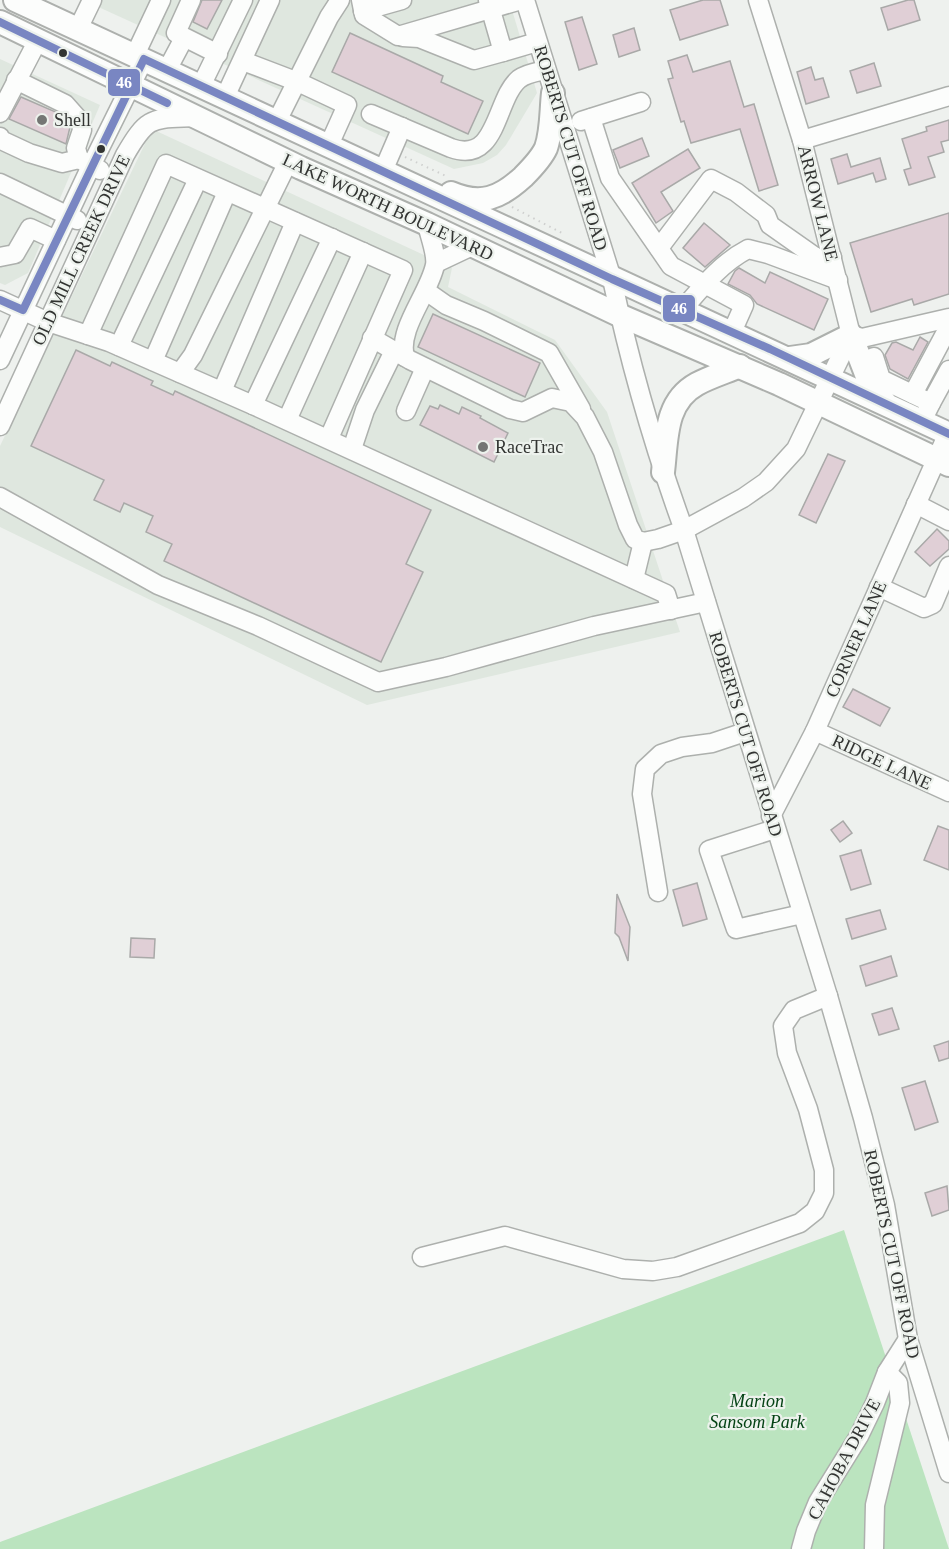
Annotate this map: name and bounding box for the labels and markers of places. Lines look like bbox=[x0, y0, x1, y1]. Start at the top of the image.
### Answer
unlabelled marker bbox=[57, 47, 69, 59]
place label: Shell bbox=[54, 110, 91, 130]
marker: Shell bbox=[35, 113, 49, 127]
unlabelled marker bbox=[95, 143, 107, 155]
place label: RaceTrac bbox=[495, 437, 563, 457]
marker: RaceTrac bbox=[476, 440, 490, 454]

